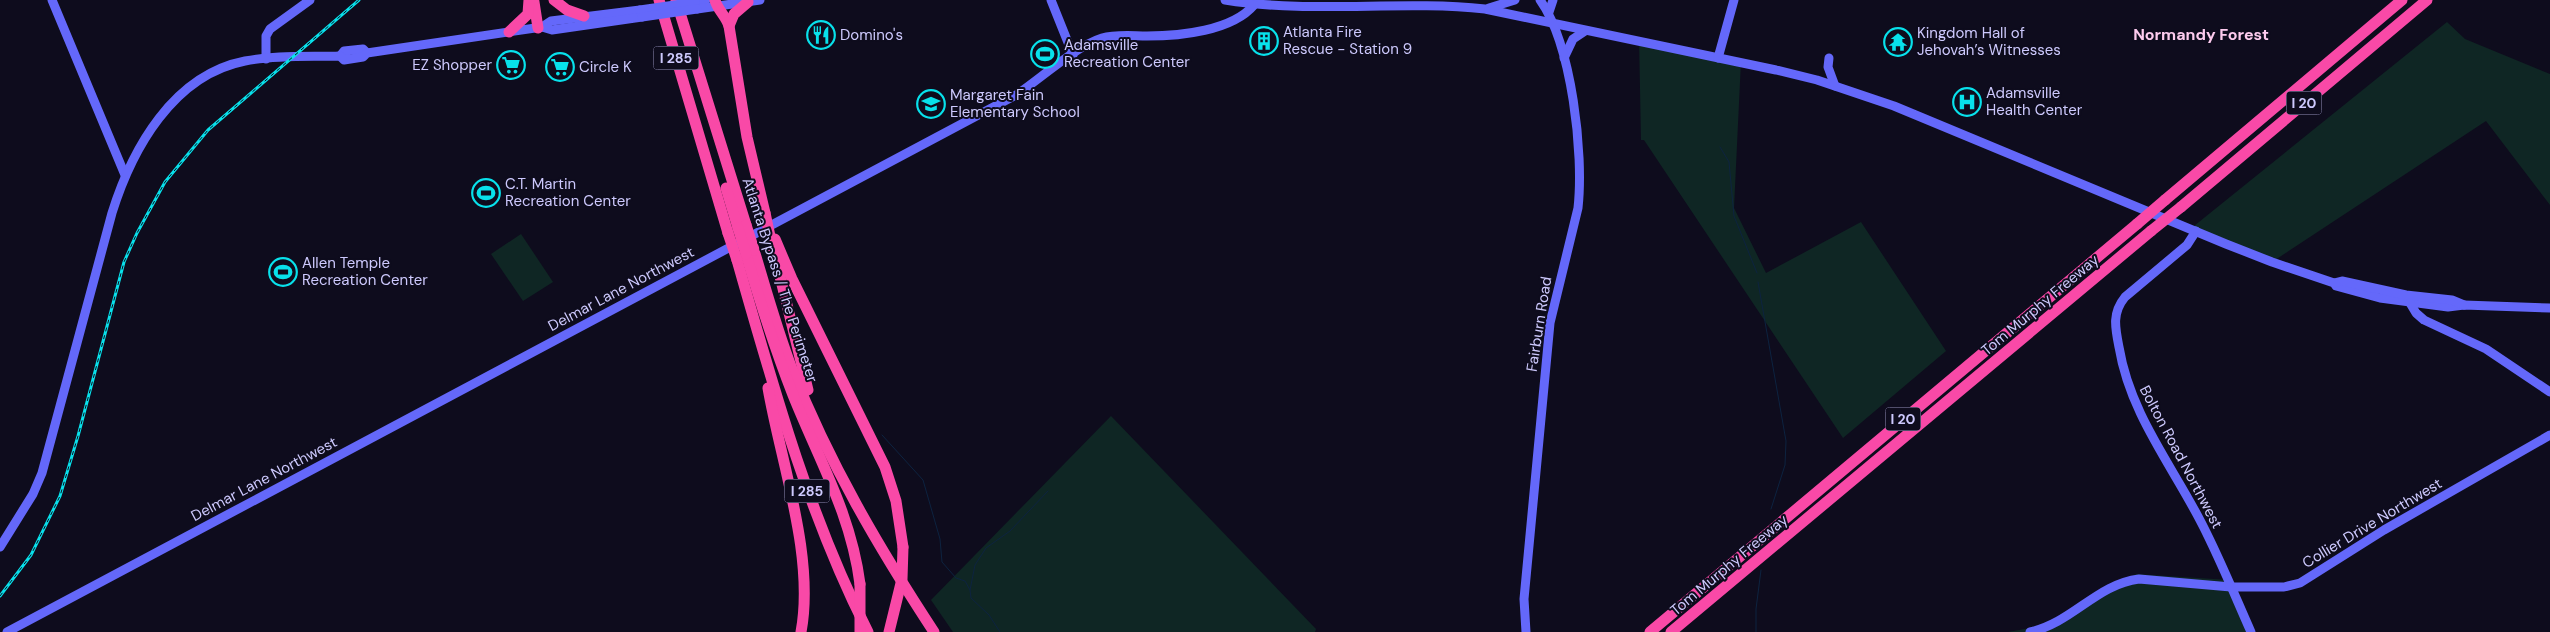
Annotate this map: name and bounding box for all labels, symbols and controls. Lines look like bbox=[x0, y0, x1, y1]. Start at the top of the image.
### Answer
restaurant icon: Domino's bbox=[806, 20, 836, 50]
place label: Atlanta Fire Rescue - Station 9 bbox=[1283, 22, 1412, 59]
place label: Kingdom Hall of Jehovah’s Witnesses bbox=[1917, 23, 2061, 60]
district label: Normandy Forest bbox=[2133, 24, 2269, 45]
place label: Domino's bbox=[840, 25, 903, 45]
building icon: Atlanta Fire Rescue - Station 9 bbox=[1249, 26, 1279, 56]
temple icon: Kingdom Hall of Jehovah’s Witnesses bbox=[1883, 27, 1913, 57]
place label: Adamsville Recreation Center bbox=[1064, 35, 1190, 72]
sports icon: Adamsville Recreation Center bbox=[1030, 39, 1060, 69]
road number: I 285 bbox=[654, 46, 698, 70]
supermarket icon: EZ Shopper bbox=[496, 50, 526, 80]
supermarket icon: Circle K bbox=[545, 52, 575, 82]
place label: EZ Shopper bbox=[412, 55, 492, 75]
place label: Circle K bbox=[579, 57, 632, 77]
place label: Adamsville Health Center bbox=[1986, 83, 2083, 120]
place label: Margaret Fain Elementary School bbox=[950, 85, 1080, 122]
hospital icon: Adamsville Health Center bbox=[1952, 87, 1982, 117]
school or university icon: Margaret Fain Elementary School bbox=[916, 89, 946, 119]
road number: I 20 bbox=[2286, 92, 2322, 115]
place label: C.T. Martin Recreation Center bbox=[505, 174, 631, 211]
street label: Atlanta Bypass / The Perimeter bbox=[737, 175, 823, 385]
sports icon: C.T. Martin Recreation Center bbox=[471, 178, 501, 208]
street label: Delmar Lane Northwest bbox=[545, 242, 698, 336]
street label: Tom Murphy Freeway bbox=[1977, 249, 2103, 360]
place label: Allen Temple Recreation Center bbox=[302, 253, 428, 290]
sports icon: Allen Temple Recreation Center bbox=[268, 257, 298, 287]
street label: Fairburn Road bbox=[1522, 275, 1556, 373]
street label: Bolton Road Northwest bbox=[2135, 382, 2227, 532]
road number: I 20 bbox=[1886, 408, 1920, 430]
street label: Delmar Lane Northwest bbox=[188, 432, 341, 526]
street label: Collier Drive Northwest bbox=[2298, 473, 2446, 573]
road number: I 285 bbox=[784, 480, 830, 502]
street label: Tom Murphy Freeway bbox=[1666, 509, 1792, 620]

